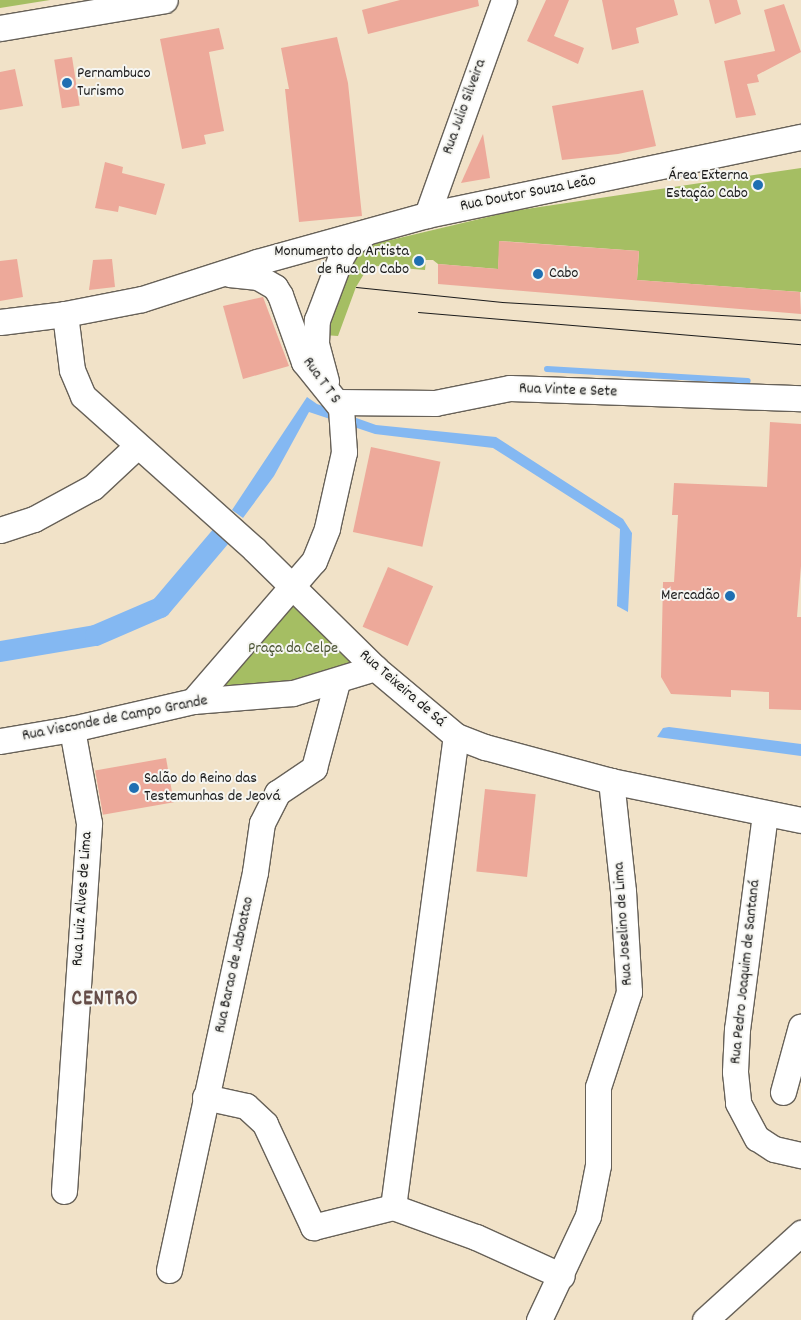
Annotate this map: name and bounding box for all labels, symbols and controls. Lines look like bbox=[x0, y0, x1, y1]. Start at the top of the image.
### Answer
street label: Rua Julio Silveira bbox=[439, 57, 491, 157]
place label: Pernambuco Turismo bbox=[77, 64, 151, 102]
marker: Pernambuco Turismo bbox=[61, 77, 73, 89]
place label: Área Externa Estação Cabo bbox=[666, 166, 748, 204]
street label: Rua Doutor Souza Leão bbox=[459, 171, 597, 217]
marker: Área Externa Estação Cabo bbox=[752, 179, 764, 191]
place label: Monumento do Artista de Rua do Cabo bbox=[274, 242, 409, 280]
marker: Monumento do Artista de Rua do Cabo bbox=[413, 255, 425, 267]
place label: Cabo bbox=[549, 264, 578, 284]
marker: Cabo bbox=[531, 267, 545, 281]
street label: Rua T T S bbox=[298, 354, 344, 408]
street label: Rua Vinte e Sete bbox=[519, 380, 617, 402]
place label: Mercadão bbox=[661, 586, 720, 606]
marker: Mercadão bbox=[724, 590, 736, 602]
park label: Praça da Celpe bbox=[248, 639, 338, 659]
street label: Rua Teixeira de Sá bbox=[355, 646, 449, 732]
street label: Rua Visconde de Campo Grande bbox=[21, 692, 209, 746]
place label: Salão do Reino das Testemunhas de Jeová bbox=[144, 769, 280, 807]
marker: Salão do Reino das Testemunhas de Jeová bbox=[128, 782, 140, 794]
street label: Rua Luiz Alves de Lima bbox=[69, 831, 97, 967]
street label: Rua Joselino de Lima bbox=[610, 862, 638, 986]
street label: Rua Pedro Joaquim de Santaná bbox=[727, 879, 765, 1065]
street label: Rua Barao de Jaboatao bbox=[211, 895, 259, 1035]
district label: CENTRO bbox=[71, 987, 139, 1013]

